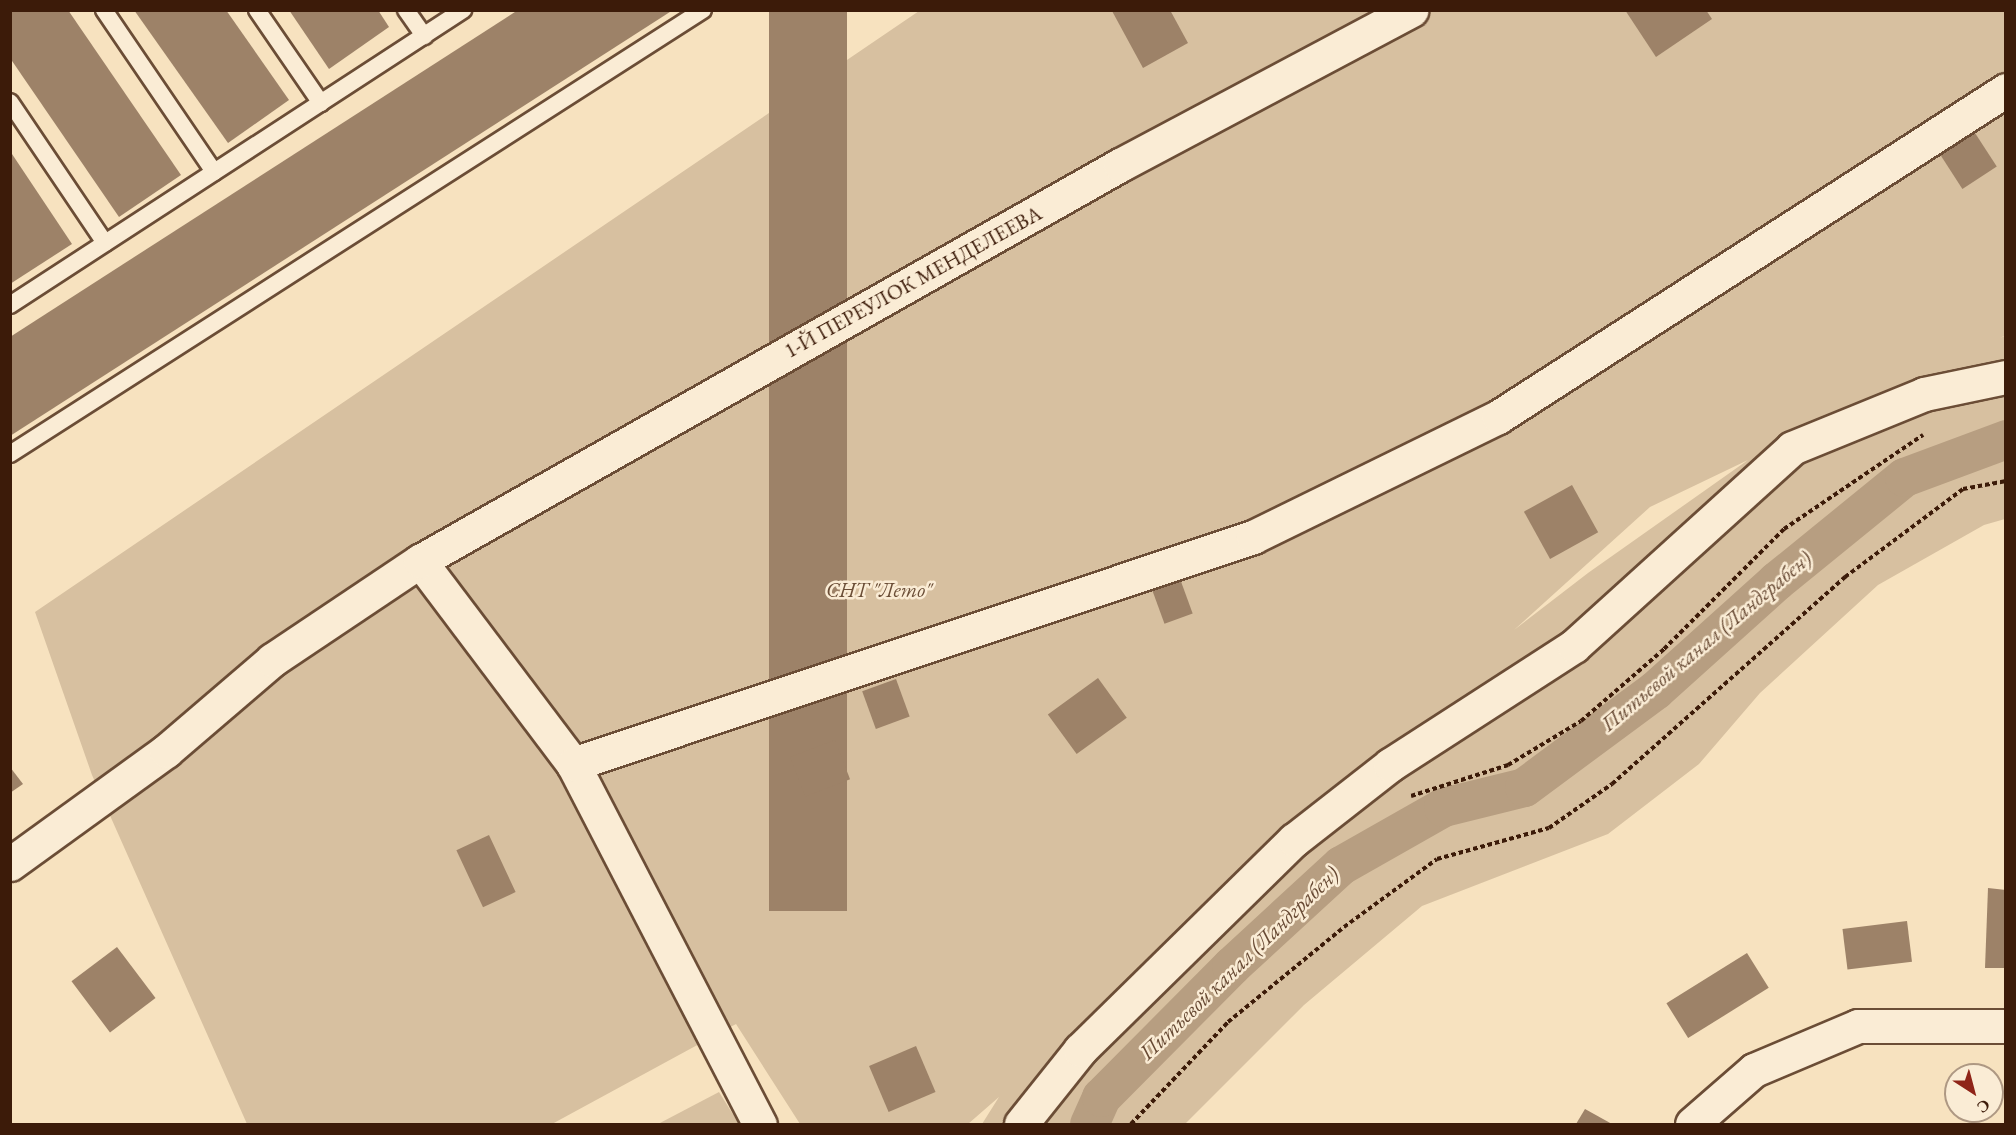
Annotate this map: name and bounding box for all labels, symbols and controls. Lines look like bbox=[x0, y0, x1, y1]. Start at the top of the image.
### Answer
street label: 1-Й ПЕРЕУЛОК МЕНДЕЛЕЕВА bbox=[780, 201, 1046, 363]
water label: Питьевой канал (Ландграбен) bbox=[1595, 545, 1817, 737]
park label: СНТ "Лето" bbox=[826, 577, 932, 603]
water label: Питьевой канал (Ландграбен) bbox=[1134, 861, 1344, 1065]
north arrow bbox=[1944, 1063, 2004, 1123]
text: С bbox=[1973, 1095, 1994, 1118]

